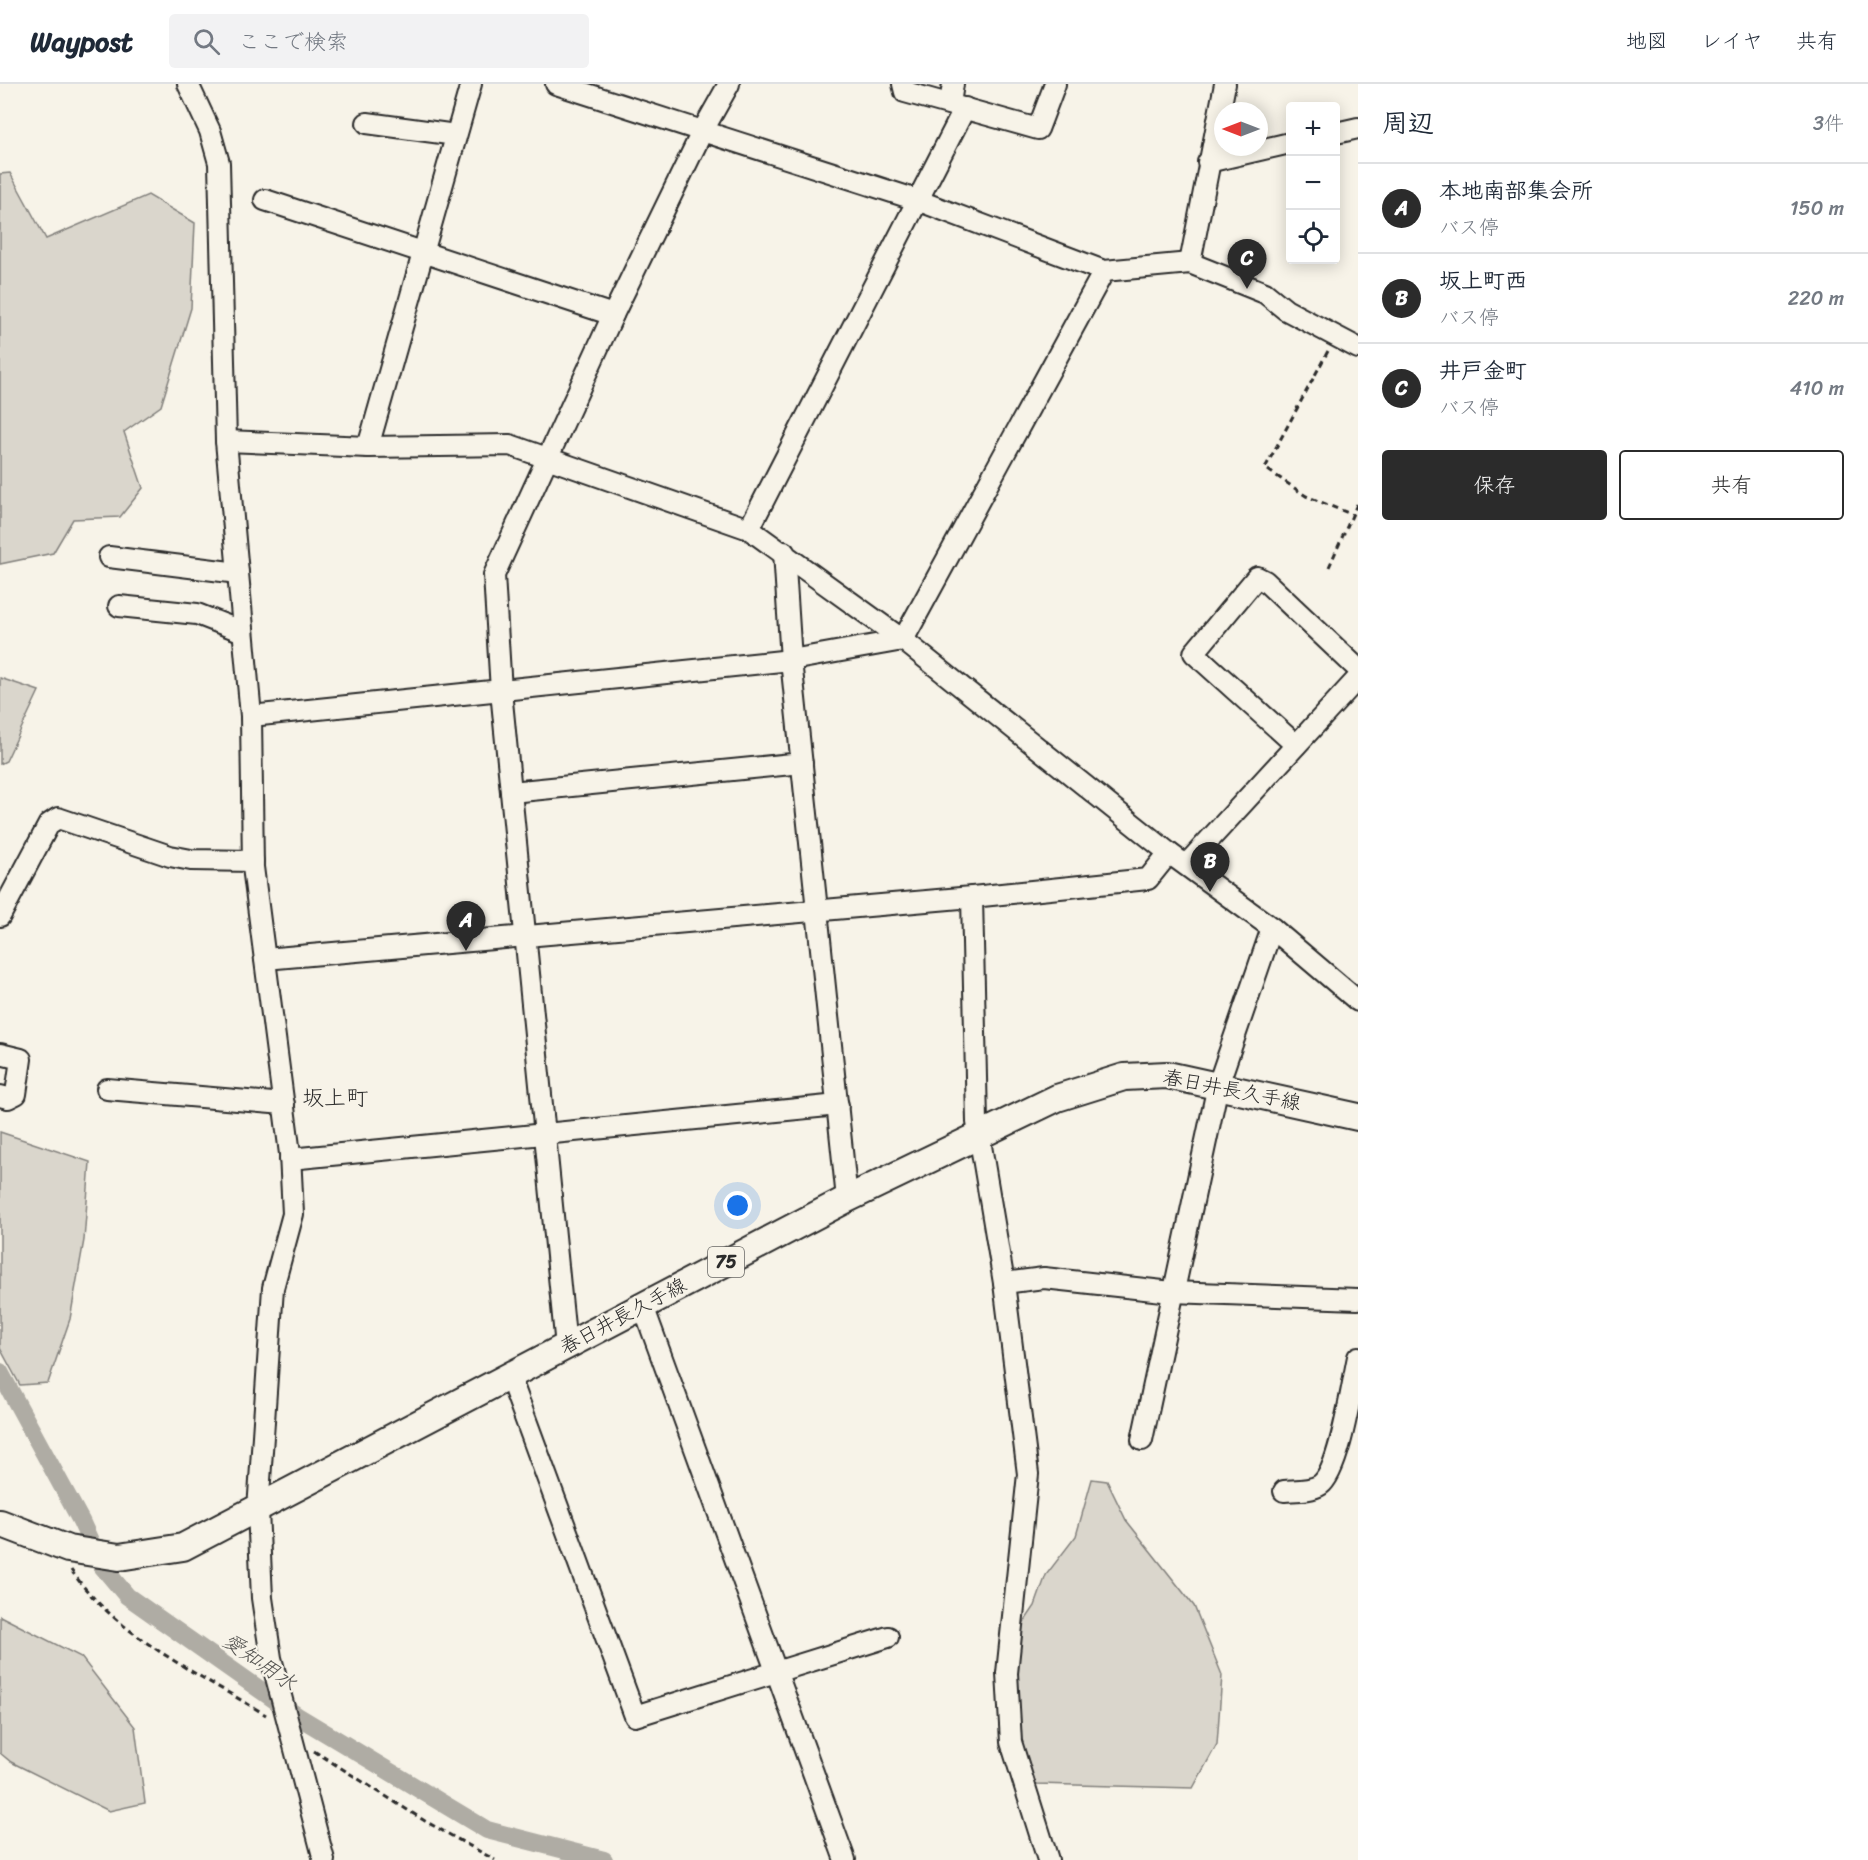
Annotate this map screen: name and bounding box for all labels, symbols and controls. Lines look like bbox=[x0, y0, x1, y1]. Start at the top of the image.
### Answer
search box bbox=[169, 14, 589, 68]
text: Waypost bbox=[30, 17, 133, 66]
text: ここで検索 bbox=[238, 22, 348, 61]
text: 地図 bbox=[1626, 22, 1668, 60]
text: レイヤ bbox=[1701, 22, 1763, 60]
text: 共有 bbox=[1796, 22, 1838, 60]
icon: search bbox=[190, 25, 223, 58]
text: 周辺 bbox=[1382, 100, 1434, 146]
north arrow bbox=[1214, 102, 1268, 156]
map controls bbox=[1286, 102, 1340, 264]
button: + bbox=[1286, 102, 1340, 156]
text: 3件 bbox=[1813, 106, 1844, 141]
button: − bbox=[1286, 156, 1340, 210]
text: 本地南部集会所 bbox=[1439, 171, 1593, 210]
text: A bbox=[1395, 191, 1408, 226]
text: 150 m bbox=[1790, 191, 1844, 226]
button: locate bbox=[1286, 210, 1340, 264]
text: バス停 bbox=[1439, 210, 1499, 245]
pin: C bbox=[1228, 240, 1266, 289]
text: 坂上町西 bbox=[1439, 261, 1527, 300]
text: B bbox=[1395, 281, 1408, 316]
text: 220 m bbox=[1788, 281, 1844, 316]
text: バス停 bbox=[1439, 300, 1499, 335]
text: 井戸金町 bbox=[1439, 351, 1527, 390]
text: C bbox=[1395, 371, 1408, 406]
text: 410 m bbox=[1790, 371, 1844, 406]
text: バス停 bbox=[1439, 390, 1499, 425]
button: 保存 bbox=[1382, 450, 1607, 520]
button: 共有 bbox=[1619, 450, 1844, 520]
pin: B bbox=[1190, 842, 1230, 892]
pin: A bbox=[446, 902, 486, 951]
street label: 春日井長久手線 bbox=[1160, 1059, 1304, 1121]
district label: 坂上町 bbox=[302, 1078, 368, 1117]
your location bbox=[723, 1191, 752, 1220]
road number: 75 bbox=[708, 1247, 744, 1277]
street label: 春日井長久手線 bbox=[553, 1268, 693, 1364]
water label: 愛知用水 bbox=[215, 1622, 305, 1702]

